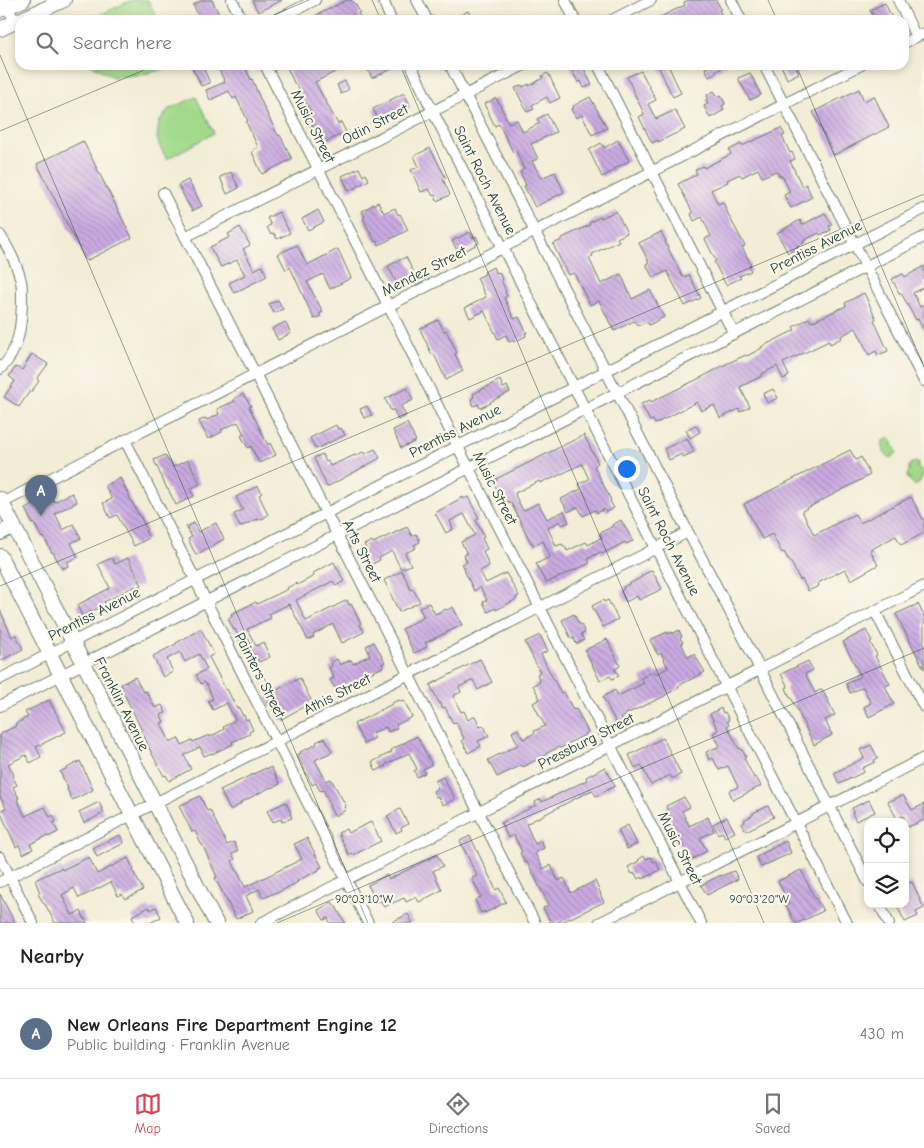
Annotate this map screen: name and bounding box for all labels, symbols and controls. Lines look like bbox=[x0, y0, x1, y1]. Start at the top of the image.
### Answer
search box bbox=[15, 15, 909, 70]
icon: search bbox=[33, 29, 61, 57]
text: Search here bbox=[73, 32, 172, 54]
street label: Music Street bbox=[287, 86, 339, 166]
street label: Odin Street bbox=[339, 99, 412, 148]
street label: Saint Roch Avenue bbox=[450, 123, 520, 238]
street label: Prentiss Avenue bbox=[767, 216, 865, 278]
street label: Mendez Street bbox=[379, 242, 470, 300]
street label: Prentiss Avenue bbox=[406, 400, 504, 462]
street label: Music Street bbox=[469, 448, 521, 528]
your location bbox=[614, 456, 640, 482]
pin: A bbox=[25, 475, 57, 516]
street label: Saint Roch Avenue bbox=[634, 484, 704, 599]
street label: Arts Street bbox=[339, 517, 386, 586]
street label: Prentiss Avenue bbox=[45, 583, 143, 645]
street label: Painters Street bbox=[231, 629, 290, 721]
street label: Franklin Avenue bbox=[91, 654, 154, 755]
street label: Athis Street bbox=[300, 669, 374, 719]
street label: Pressburg Street bbox=[535, 709, 638, 773]
street label: Music Street bbox=[654, 808, 706, 888]
map controls bbox=[864, 818, 909, 908]
button: locate bbox=[864, 818, 909, 863]
button: layers bbox=[864, 863, 909, 908]
text: 90°03'10"W bbox=[335, 892, 394, 906]
text: 90°03'20"W bbox=[729, 892, 789, 906]
text: Nearby bbox=[20, 944, 84, 968]
text: New Orleans Fire Department Engine 12 bbox=[67, 1014, 397, 1036]
text: A bbox=[32, 1025, 40, 1043]
text: 430 m bbox=[860, 1025, 904, 1043]
text: Public building · Franklin Avenue bbox=[67, 1036, 290, 1054]
tab: Map bbox=[134, 1090, 162, 1137]
tab: Directions bbox=[429, 1090, 488, 1137]
tab: Saved bbox=[755, 1090, 790, 1137]

